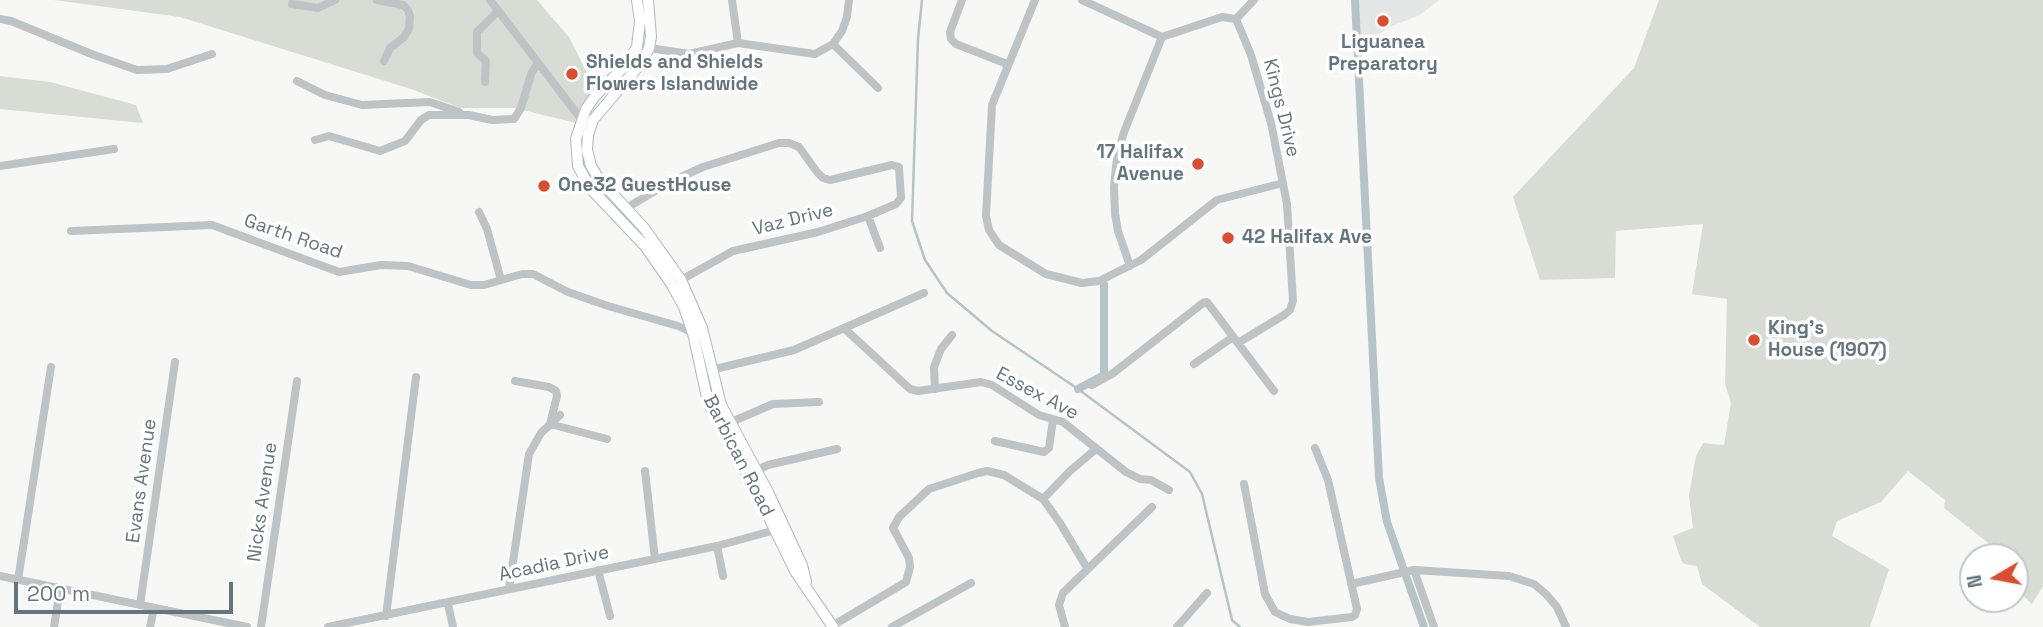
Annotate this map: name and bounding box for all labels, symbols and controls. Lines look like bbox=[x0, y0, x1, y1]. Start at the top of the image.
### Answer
marker: Liguanea Preparatory bbox=[1375, 13, 1391, 29]
place label: Liguanea Preparatory bbox=[1328, 32, 1438, 76]
place label: Shields and Shields Flowers Islandwide bbox=[586, 52, 763, 96]
street label: Kings Drive bbox=[1258, 56, 1304, 160]
marker: Shields and Shields Flowers Islandwide bbox=[564, 66, 580, 82]
place label: 17 Halifax Avenue bbox=[1096, 142, 1184, 186]
marker: 17 Halifax Avenue bbox=[1190, 156, 1206, 172]
place label: One32 GuestHouse bbox=[558, 175, 732, 197]
marker: One32 GuestHouse bbox=[536, 178, 552, 194]
street label: Vaz Drive bbox=[750, 199, 836, 241]
street label: Garth Road bbox=[241, 210, 345, 264]
place label: 42 Halifax Ave bbox=[1242, 227, 1372, 249]
marker: 42 Halifax Ave bbox=[1220, 230, 1236, 246]
place label: King's House (1907) bbox=[1768, 318, 1887, 362]
marker: King's House (1907) bbox=[1746, 332, 1762, 348]
street label: Essex Ave bbox=[992, 363, 1082, 425]
street label: Barbican Road bbox=[698, 392, 778, 520]
street label: Evans Avenue bbox=[122, 417, 162, 545]
street label: Nicks Avenue bbox=[243, 441, 283, 563]
street label: Acadia Drive bbox=[497, 541, 611, 587]
north arrow bbox=[1959, 543, 2029, 613]
scale bar bbox=[18, 568, 236, 612]
text: N bbox=[1961, 573, 1988, 590]
text: 200 m bbox=[27, 580, 90, 607]

